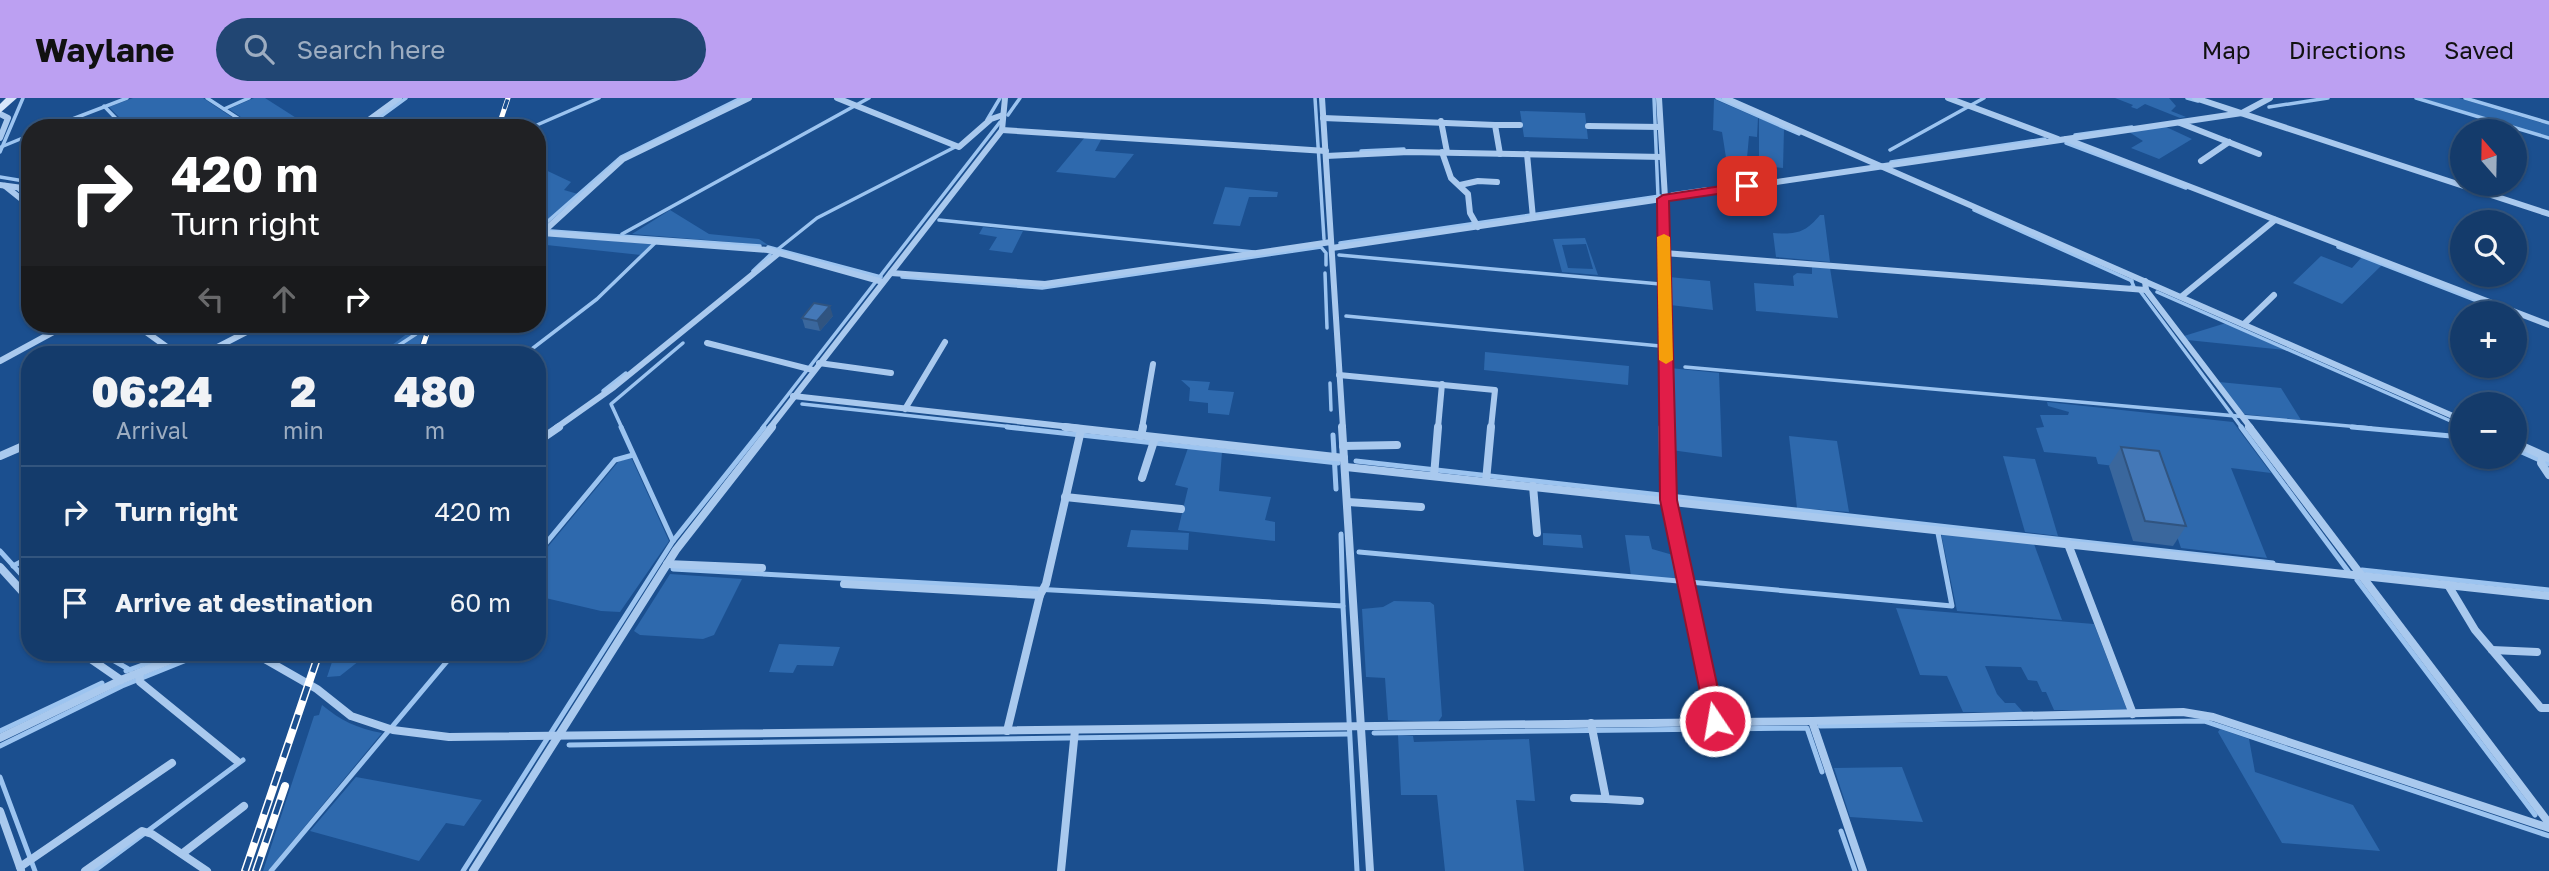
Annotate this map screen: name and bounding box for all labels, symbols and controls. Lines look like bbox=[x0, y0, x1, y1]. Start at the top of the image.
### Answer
search box bbox=[216, 18, 706, 81]
text: Waylane bbox=[35, 30, 174, 69]
icon: search bbox=[240, 30, 278, 68]
text: Search here bbox=[296, 34, 445, 65]
text: Map bbox=[2202, 35, 2251, 64]
text: Directions bbox=[2289, 35, 2406, 64]
text: Saved bbox=[2444, 35, 2514, 64]
north arrow bbox=[2450, 119, 2527, 196]
map controls bbox=[2450, 119, 2527, 469]
text: 420 m bbox=[171, 144, 319, 203]
icon: right bbox=[56, 147, 147, 238]
pin bbox=[1717, 156, 1777, 216]
icon: arrive bbox=[1728, 167, 1766, 205]
text: Turn right bbox=[171, 204, 320, 242]
button: search bbox=[2450, 210, 2527, 287]
icon: left bbox=[192, 280, 230, 318]
icon: ahead bbox=[265, 280, 303, 318]
icon: right bbox=[338, 280, 376, 318]
button: + bbox=[2450, 301, 2527, 378]
text: 06:24 bbox=[91, 366, 213, 416]
text: 2 bbox=[290, 366, 316, 416]
text: 480 bbox=[394, 366, 476, 416]
button: − bbox=[2450, 392, 2527, 469]
text: Arrival bbox=[116, 416, 188, 444]
text: min bbox=[283, 416, 324, 444]
text: m bbox=[425, 416, 445, 444]
icon: right bbox=[56, 493, 94, 531]
text: Turn right bbox=[115, 496, 238, 527]
text: 420 m bbox=[434, 496, 511, 527]
icon: arrive bbox=[56, 584, 94, 622]
text: Arrive at destination bbox=[115, 587, 373, 618]
text: 60 m bbox=[450, 587, 511, 618]
position arrow bbox=[1678, 684, 1752, 758]

